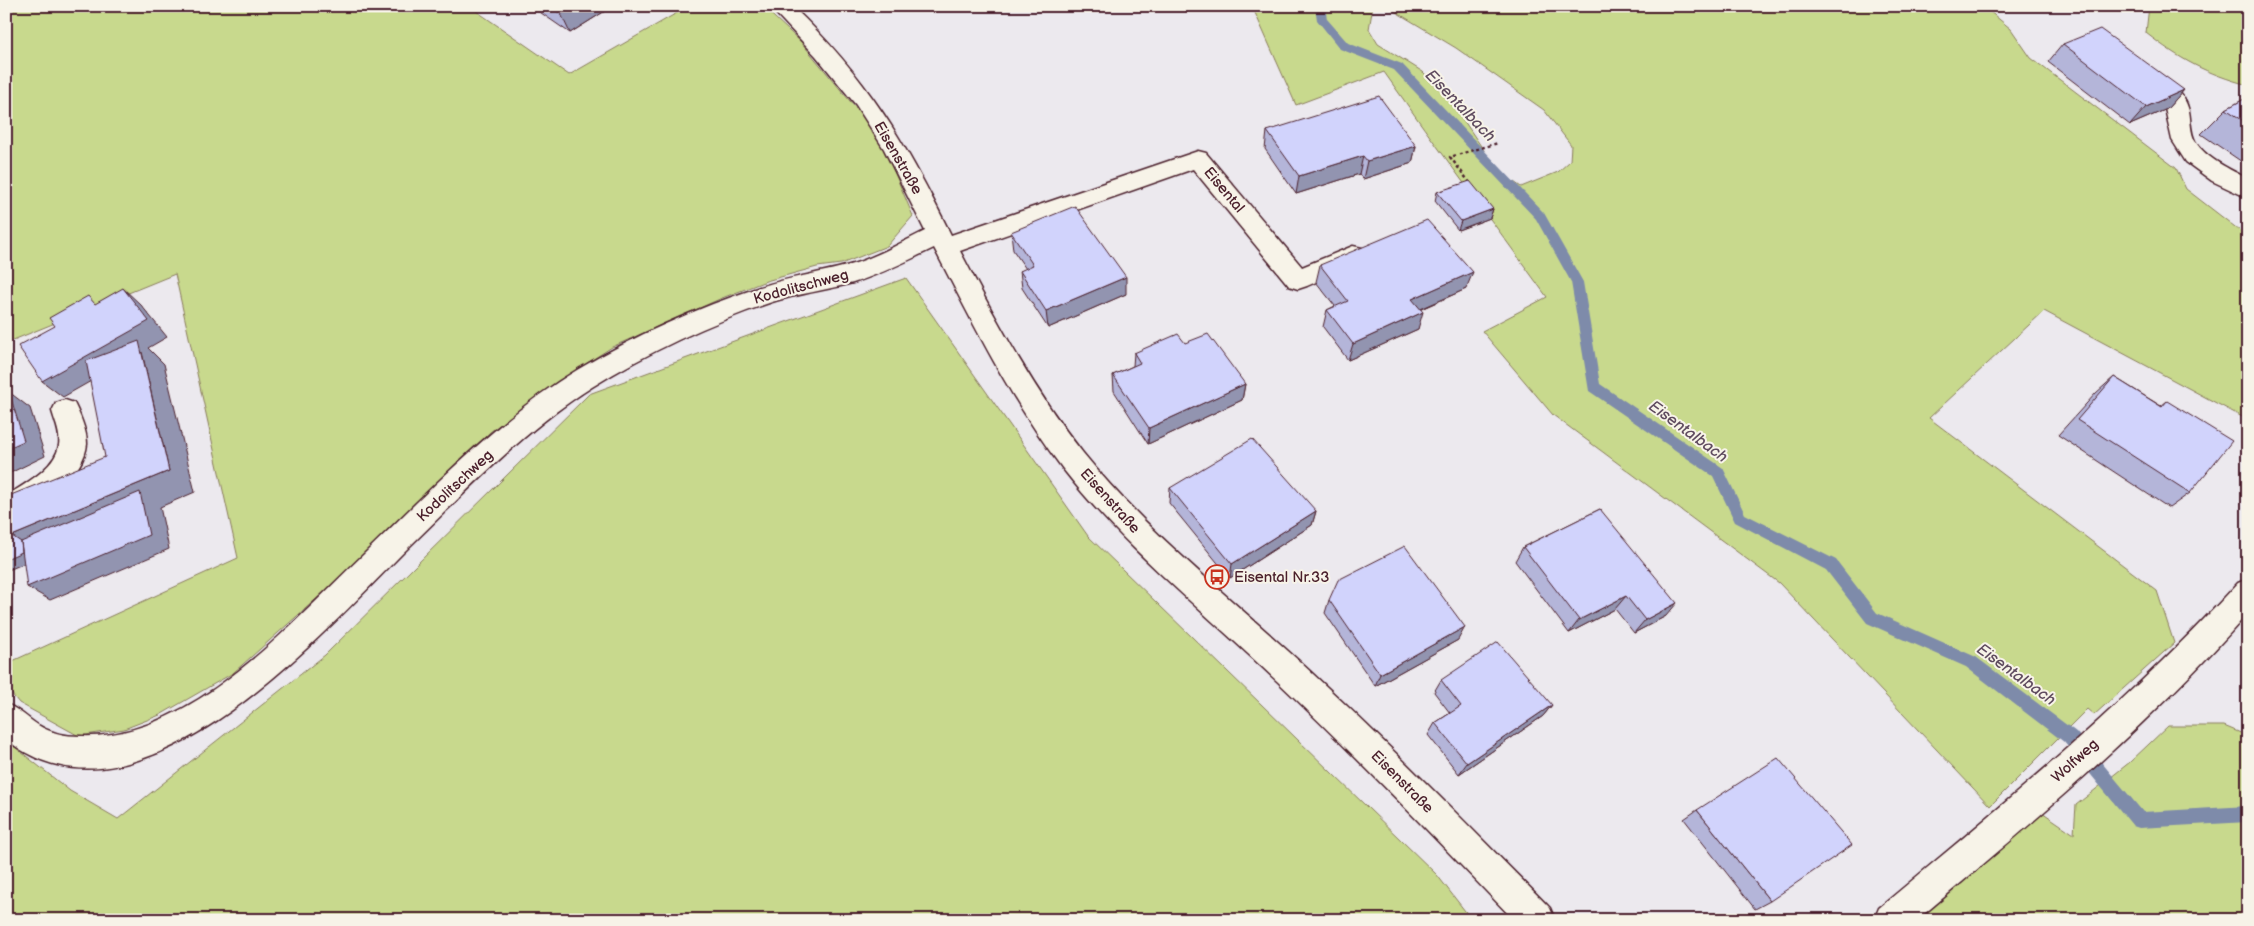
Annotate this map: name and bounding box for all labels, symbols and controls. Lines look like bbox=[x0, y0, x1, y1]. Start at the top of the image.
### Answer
water label: Eisentalbach bbox=[1421, 66, 1499, 146]
street label: Eisenstraße bbox=[870, 118, 927, 198]
street label: Eisental bbox=[1199, 163, 1249, 217]
street label: Kodolitschweg bbox=[751, 265, 851, 309]
water label: Eisentalbach bbox=[1645, 397, 1731, 467]
street label: Kodolitschweg bbox=[413, 446, 497, 526]
street label: Eisenstraße bbox=[1076, 465, 1144, 538]
bus stop icon: Eisental Nr.33 bbox=[1204, 564, 1230, 590]
place label: Eisental Nr.33 bbox=[1234, 568, 1329, 587]
water label: Eisentalbach bbox=[1973, 640, 2059, 710]
street label: Wolfweg bbox=[2048, 735, 2102, 787]
street label: Eisenstraße bbox=[1367, 747, 1437, 817]

